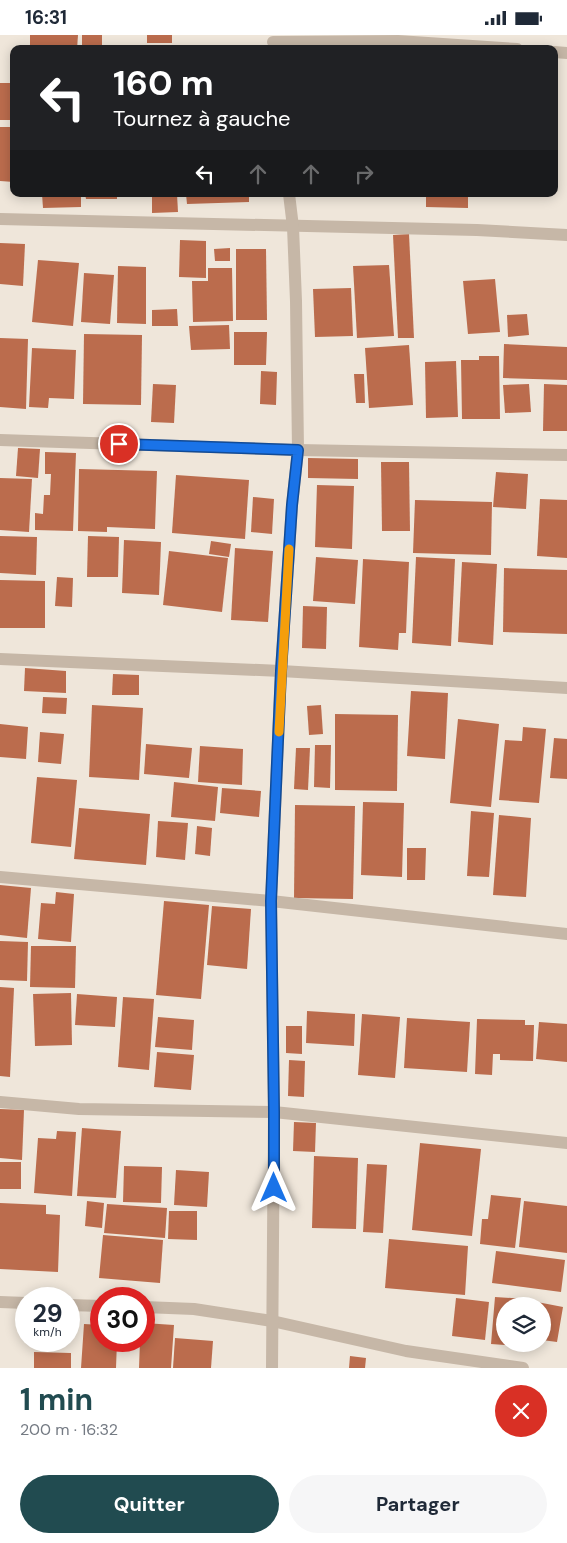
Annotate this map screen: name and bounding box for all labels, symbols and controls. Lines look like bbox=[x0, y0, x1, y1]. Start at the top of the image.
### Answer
text: 16:31 bbox=[25, 5, 67, 30]
text: 160 m bbox=[113, 60, 214, 106]
icon: left bbox=[30, 65, 95, 130]
text: Tournez à gauche bbox=[113, 104, 291, 133]
icon: left bbox=[191, 160, 219, 188]
icon: ahead bbox=[244, 160, 272, 188]
icon: ahead bbox=[297, 160, 325, 188]
icon: right bbox=[350, 160, 378, 188]
pin bbox=[98, 423, 140, 465]
icon: arrive bbox=[105, 430, 133, 458]
position arrow bbox=[247, 1161, 299, 1213]
speed limit sign: 30 bbox=[90, 1287, 155, 1352]
text: 29 bbox=[32, 1297, 63, 1330]
map controls bbox=[496, 1297, 551, 1352]
button: layers bbox=[496, 1297, 551, 1352]
text: km/h bbox=[33, 1324, 62, 1340]
text: 1 min bbox=[20, 1380, 93, 1419]
button: close bbox=[495, 1385, 547, 1437]
text: 200 m · 16:32 bbox=[20, 1419, 118, 1440]
button: Quitter bbox=[20, 1475, 279, 1533]
button: Partager bbox=[289, 1475, 547, 1533]

